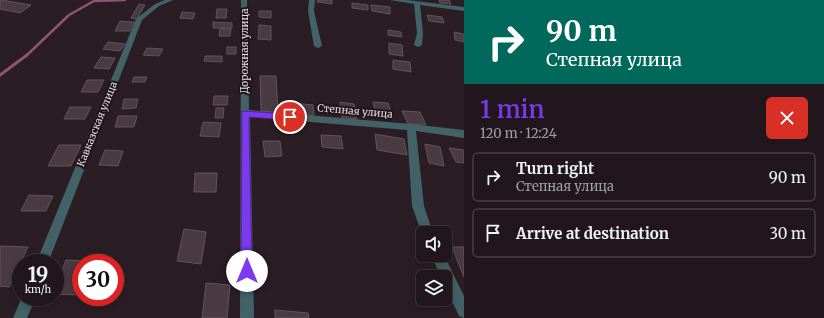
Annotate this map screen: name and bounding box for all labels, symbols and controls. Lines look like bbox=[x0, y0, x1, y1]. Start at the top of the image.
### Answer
street label: Дорожная улица bbox=[238, 8, 251, 94]
text: 90 m bbox=[546, 13, 617, 49]
icon: right bbox=[480, 16, 532, 68]
text: Степная улица bbox=[546, 48, 682, 71]
street label: Кавказская улица bbox=[74, 79, 120, 169]
text: 1 min bbox=[480, 94, 545, 125]
button: close bbox=[766, 97, 808, 139]
pin bbox=[273, 100, 307, 134]
street label: Степная улица bbox=[317, 101, 394, 121]
icon: arrive bbox=[279, 106, 301, 128]
text: 120 m · 12:24 bbox=[480, 125, 557, 142]
text: Turn right bbox=[516, 159, 594, 178]
icon: right bbox=[482, 166, 504, 188]
text: 90 m bbox=[769, 168, 806, 187]
text: Степная улица bbox=[516, 178, 614, 195]
icon: arrive bbox=[482, 222, 504, 244]
text: Arrive at destination bbox=[516, 224, 669, 243]
text: 30 m bbox=[769, 224, 806, 243]
map controls bbox=[416, 226, 452, 306]
button: sound bbox=[416, 226, 452, 262]
position arrow bbox=[226, 250, 268, 292]
speed limit sign: 30 bbox=[72, 254, 124, 306]
text: 19 bbox=[28, 262, 48, 287]
button: layers bbox=[416, 270, 452, 306]
text: km/h bbox=[25, 283, 51, 296]

